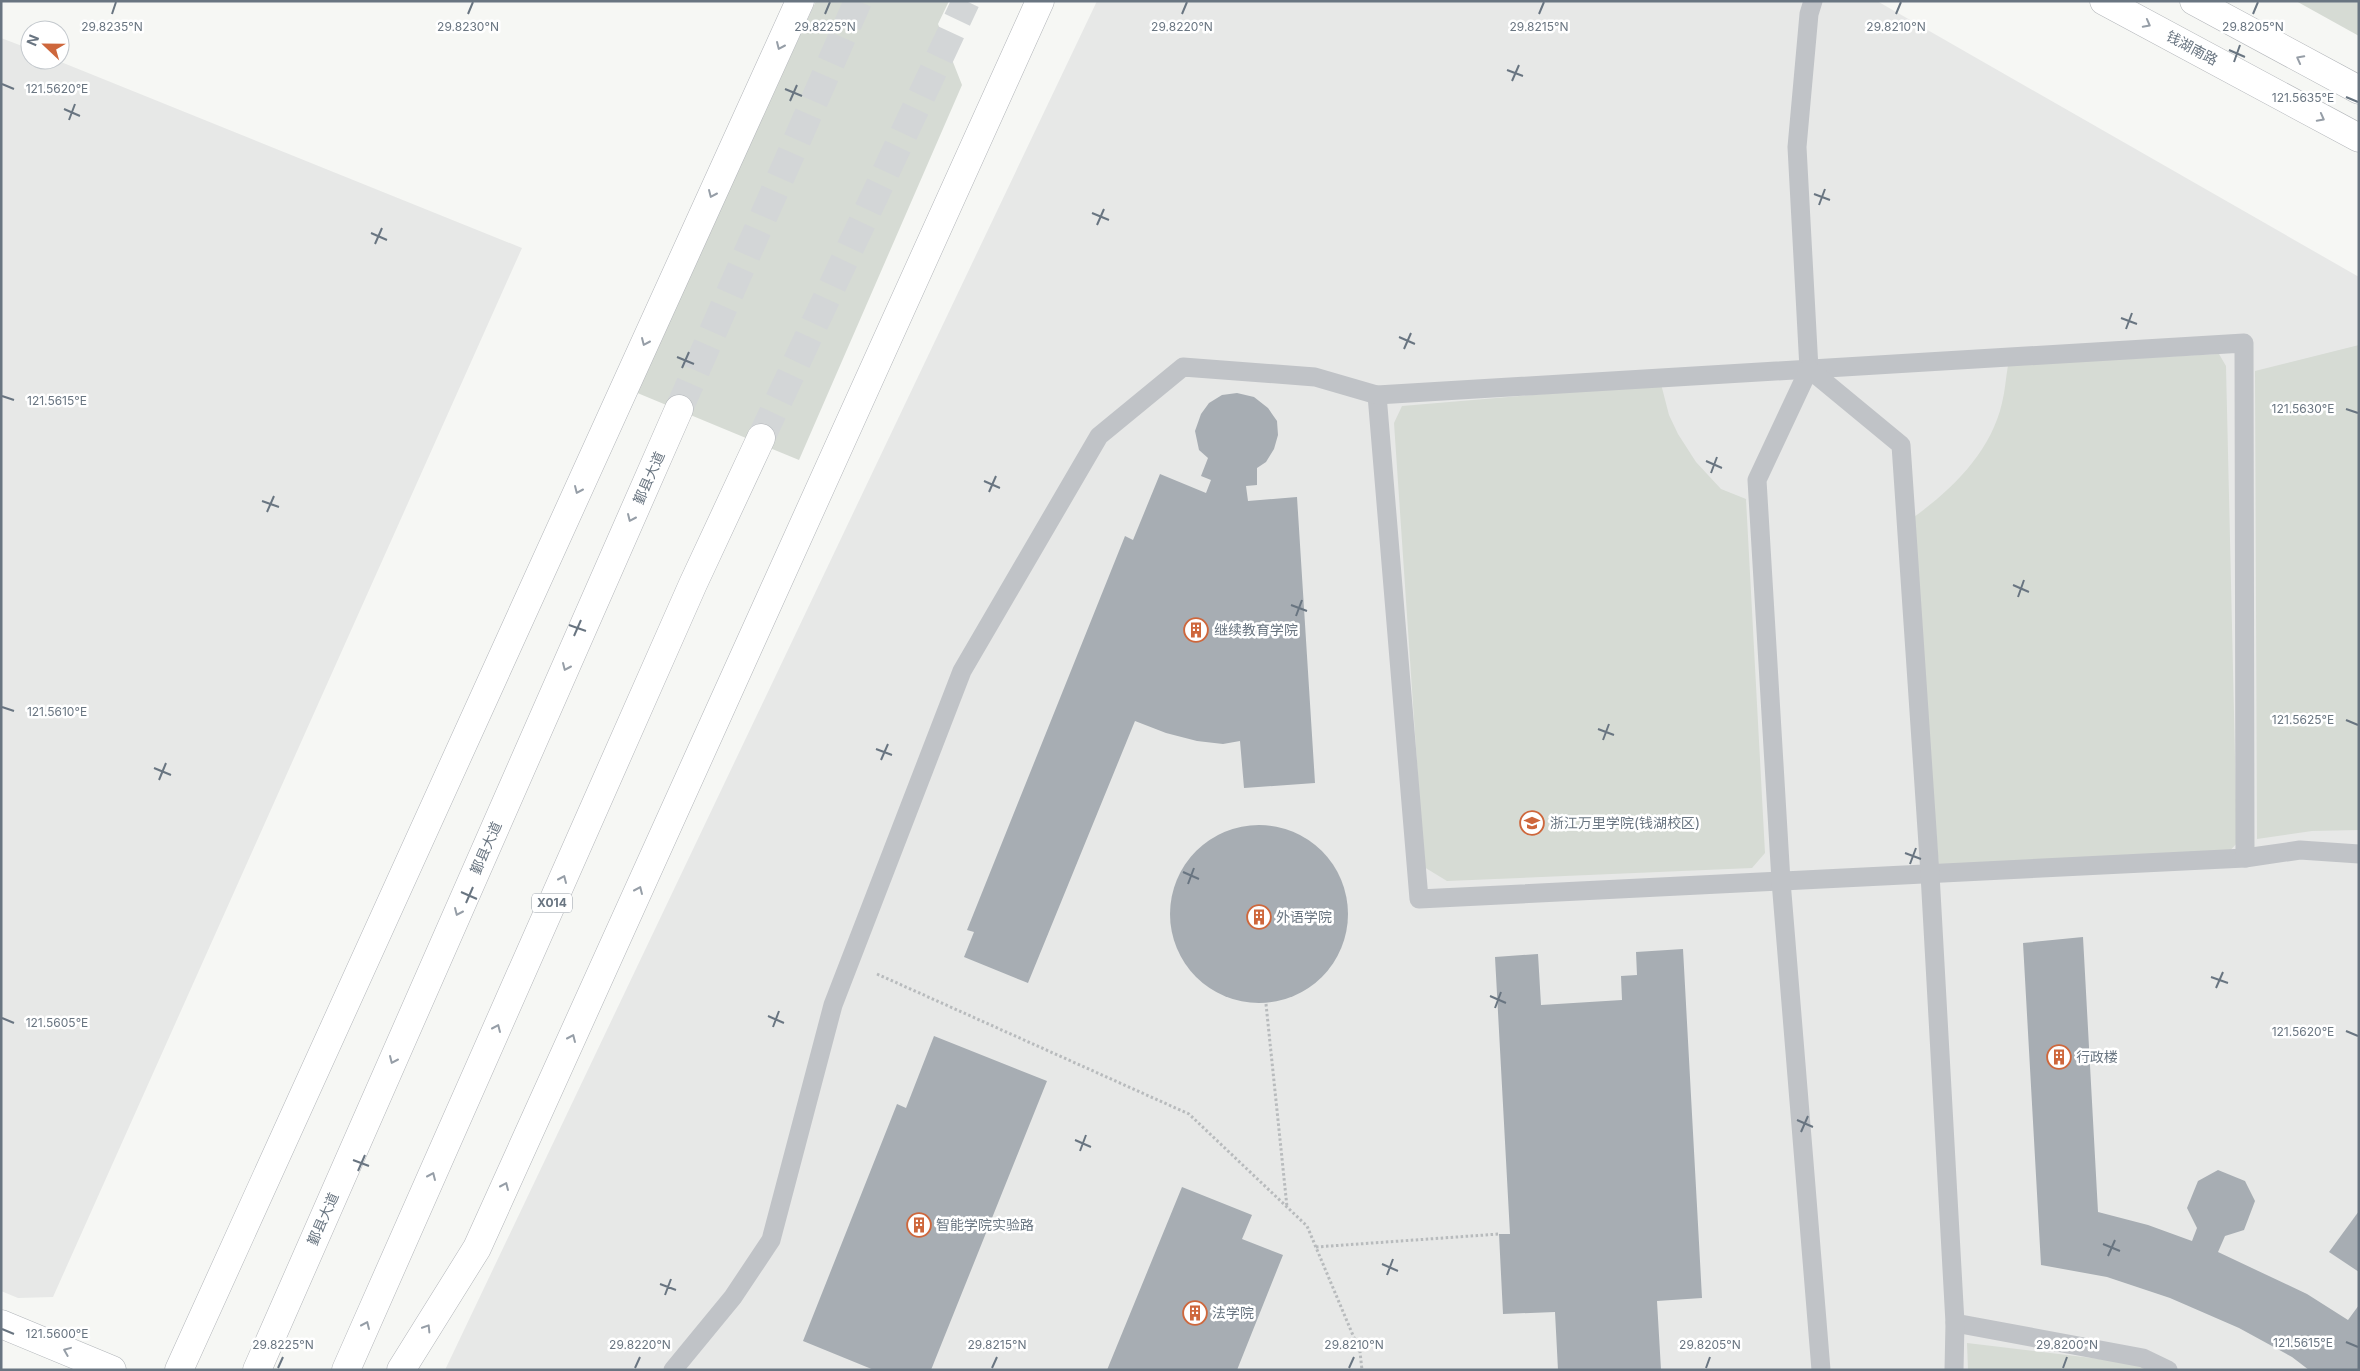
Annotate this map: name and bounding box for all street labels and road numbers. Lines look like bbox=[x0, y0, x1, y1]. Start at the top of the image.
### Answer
street label: 钱湖南路 bbox=[2164, 27, 2221, 68]
street label: 鄞县大道 bbox=[629, 449, 668, 507]
street label: 鄞县大道 bbox=[466, 819, 505, 877]
road number: X014 bbox=[532, 894, 572, 912]
street label: 鄞县大道 bbox=[303, 1190, 342, 1248]

